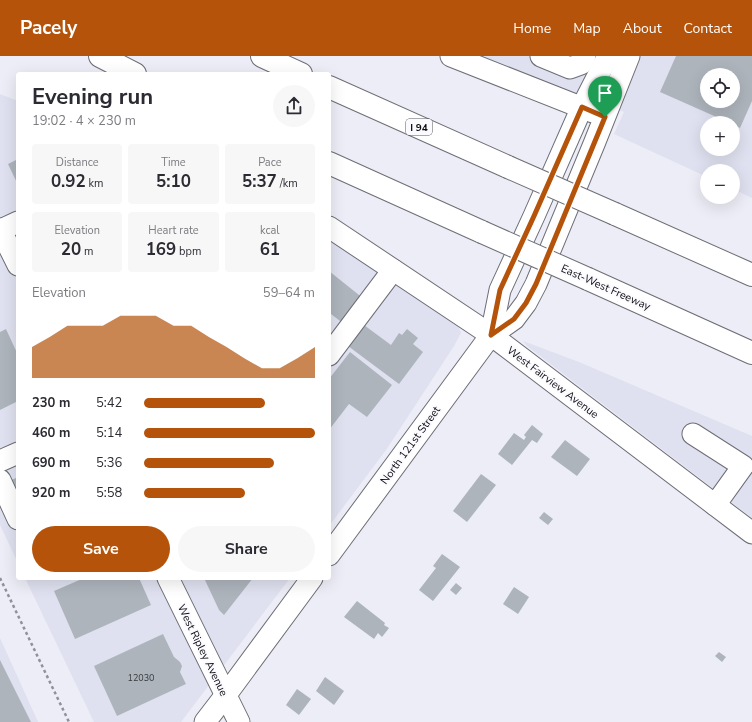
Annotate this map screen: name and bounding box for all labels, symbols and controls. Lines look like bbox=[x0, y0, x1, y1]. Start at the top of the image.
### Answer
text: Pacely bbox=[20, 15, 77, 41]
text: Home bbox=[513, 19, 551, 38]
text: Map bbox=[573, 19, 601, 38]
text: About bbox=[623, 19, 662, 38]
text: Contact bbox=[684, 19, 732, 38]
map controls bbox=[700, 68, 740, 204]
button: locate bbox=[700, 68, 740, 108]
pin bbox=[588, 76, 622, 117]
text: Evening run bbox=[32, 82, 153, 112]
icon: arrive bbox=[594, 82, 616, 104]
button: share bbox=[273, 85, 315, 127]
text: 19:02 · 4 × 230 m bbox=[32, 112, 136, 130]
button: + bbox=[700, 116, 740, 156]
road number: I 94 bbox=[406, 119, 432, 135]
text: Distance bbox=[56, 155, 99, 170]
text: Time bbox=[161, 155, 186, 170]
text: Pace bbox=[258, 155, 282, 170]
button: − bbox=[700, 164, 740, 204]
text: 0.92 bbox=[51, 170, 86, 193]
text: 5:10 bbox=[156, 170, 191, 193]
text: 5:37 bbox=[242, 170, 277, 193]
text: km bbox=[86, 176, 103, 191]
text: /km bbox=[277, 176, 298, 191]
text: Elevation bbox=[54, 223, 100, 238]
text: Heart rate bbox=[148, 223, 199, 238]
text: kcal bbox=[260, 223, 280, 238]
text: 20 bbox=[61, 238, 81, 261]
text: 169 bbox=[146, 238, 176, 261]
text: 61 bbox=[260, 238, 280, 261]
text: m bbox=[81, 244, 93, 259]
text: bpm bbox=[176, 244, 201, 259]
street label: East-West Freeway bbox=[559, 261, 653, 314]
text: Elevation bbox=[32, 284, 86, 302]
text: 59–64 m bbox=[263, 284, 315, 302]
street label: West Fairview Avenue bbox=[504, 343, 602, 422]
text: 230 m bbox=[32, 394, 70, 412]
text: 5:42 bbox=[96, 394, 122, 412]
street label: North 121st Street bbox=[377, 403, 444, 487]
text: 460 m bbox=[32, 424, 70, 442]
text: 5:14 bbox=[96, 424, 122, 442]
text: 690 m bbox=[32, 454, 70, 472]
text: 5:36 bbox=[96, 454, 122, 472]
text: 920 m bbox=[32, 484, 70, 502]
text: 5:58 bbox=[96, 484, 122, 502]
button: Save bbox=[32, 526, 170, 572]
button: Share bbox=[178, 526, 315, 572]
street label: West Ripley Avenue bbox=[174, 602, 231, 699]
house number: 12030 bbox=[127, 672, 155, 684]

